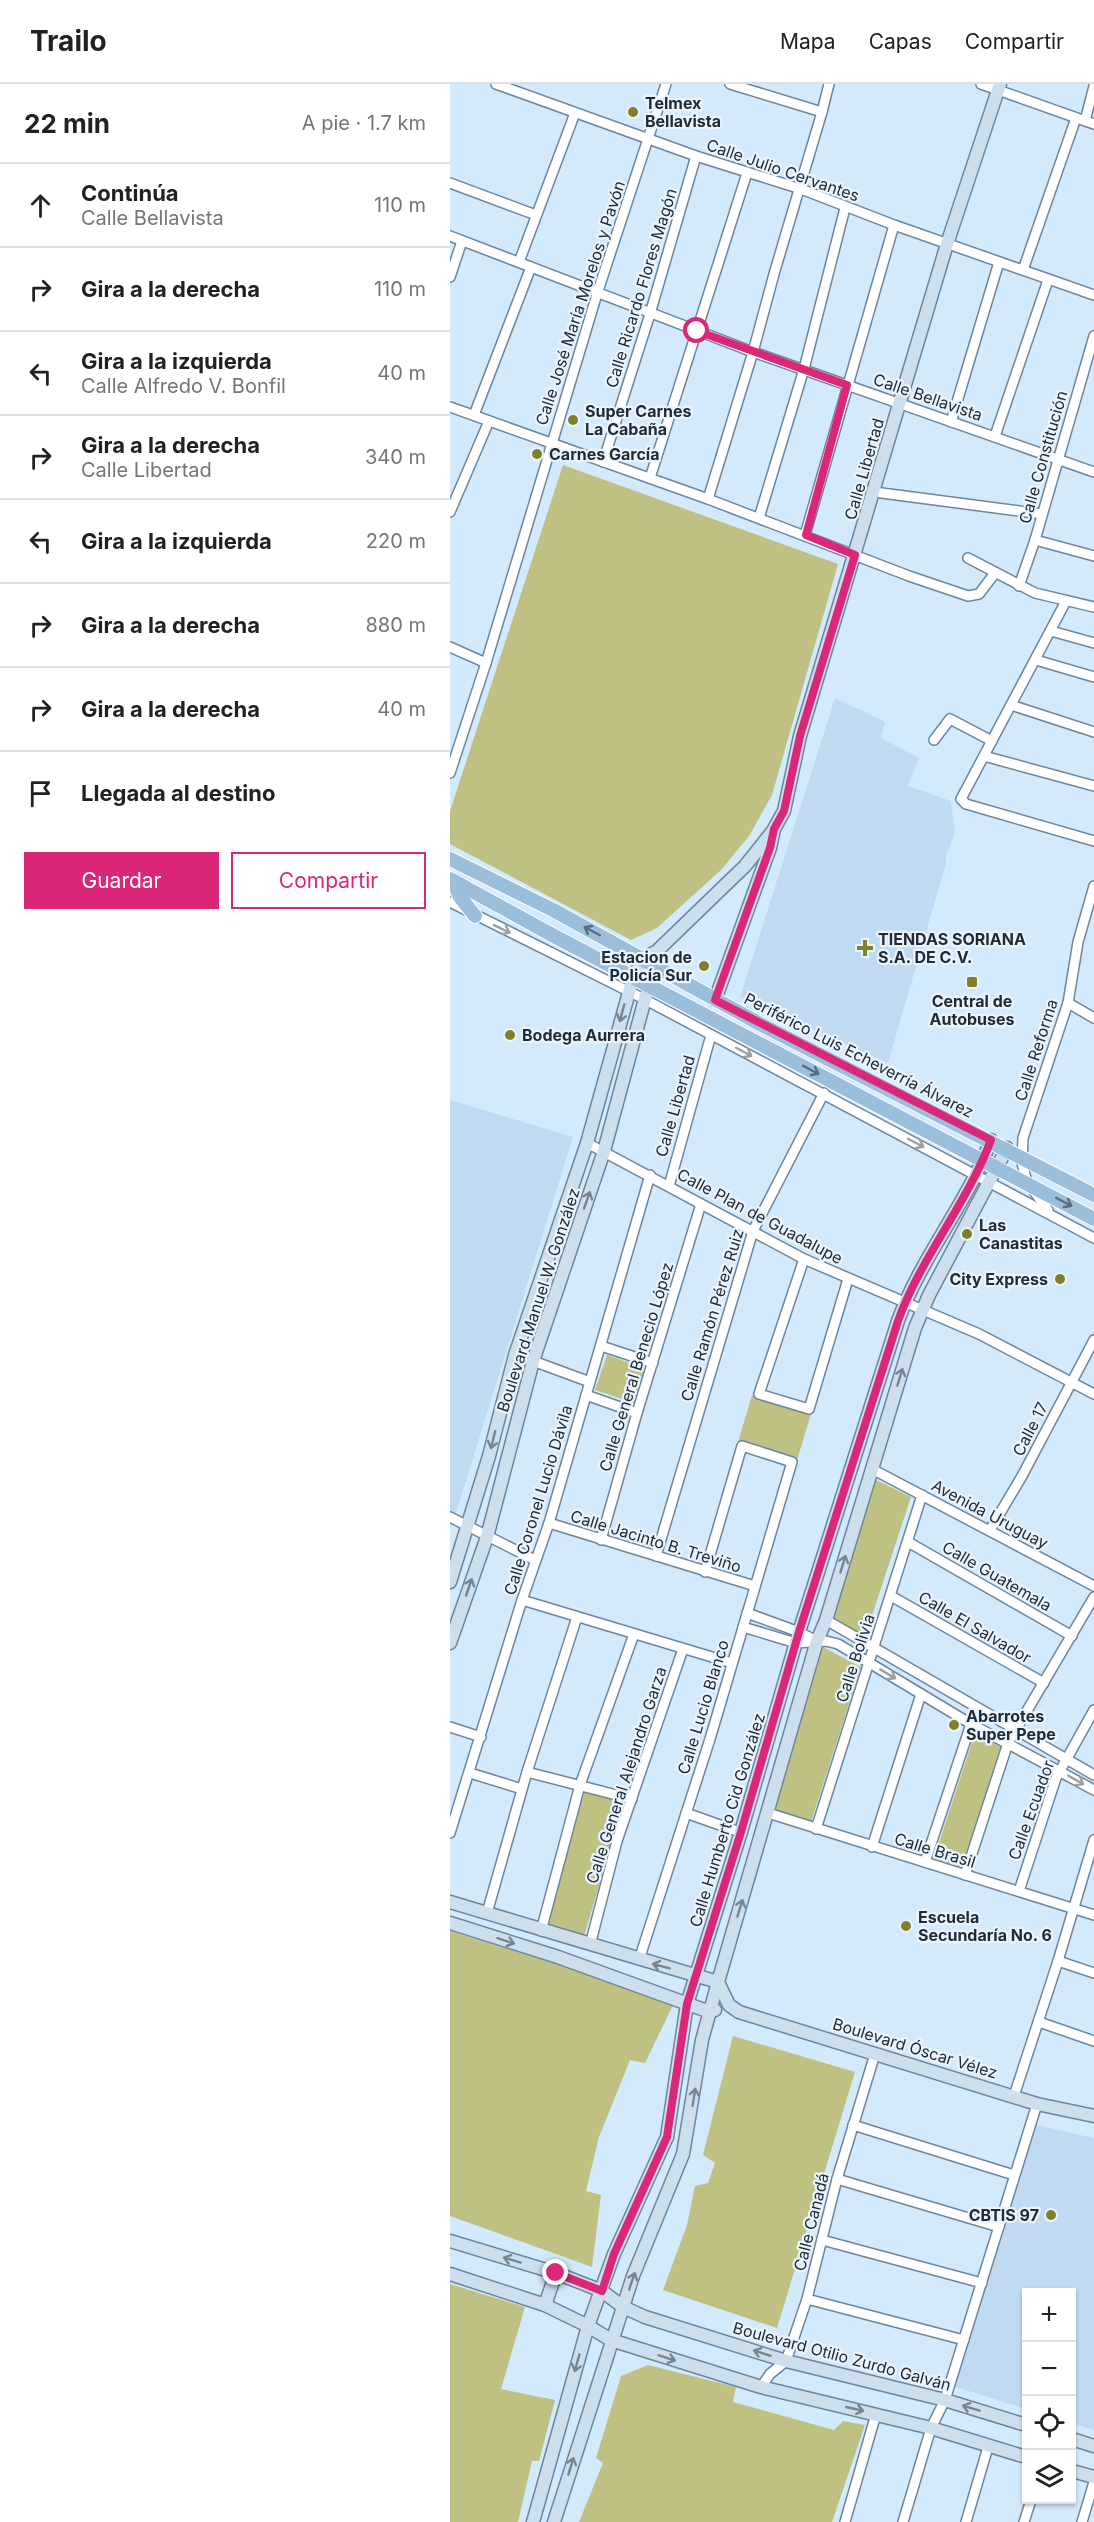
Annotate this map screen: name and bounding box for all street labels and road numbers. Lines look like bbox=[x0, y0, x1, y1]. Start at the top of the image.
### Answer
street label: Calle Julio Cervantes bbox=[704, 134, 862, 206]
street label: Calle José María Morelos y Pavón bbox=[531, 178, 629, 428]
street label: Calle Ricardo Flores Magón bbox=[601, 186, 681, 390]
street label: Calle Bellavista bbox=[871, 369, 985, 425]
street label: Calle Constitución bbox=[1014, 388, 1072, 526]
street label: Calle Libertad bbox=[840, 416, 888, 522]
street label: Periférico Luis Echeverría Álvarez bbox=[741, 988, 977, 1122]
street label: Calle Reforma bbox=[1010, 997, 1062, 1103]
street label: Calle Libertad bbox=[651, 1053, 699, 1159]
street label: Calle Plan de Guadalupe bbox=[674, 1164, 846, 1268]
street label: Boulevard Manuel W. González bbox=[492, 1185, 584, 1415]
street label: Calle Ramón Pérez Ruiz bbox=[676, 1226, 748, 1404]
street label: Calle General Benecio López bbox=[595, 1260, 677, 1474]
street label: Calle 17 bbox=[1008, 1399, 1052, 1459]
street label: Calle Coronel Lucio Dávila bbox=[500, 1403, 576, 1597]
street label: Avenida Uruguay bbox=[928, 1475, 1052, 1553]
street label: Calle Jacinto B. Treviño bbox=[568, 1505, 744, 1577]
street label: Calle Guatemala bbox=[939, 1537, 1055, 1615]
street label: Calle El Salvador bbox=[915, 1587, 1035, 1667]
street label: Calle Bolivia bbox=[831, 1611, 879, 1705]
street label: Calle Lucio Blanco bbox=[673, 1637, 733, 1777]
street label: Calle General Alejandro Garza bbox=[581, 1664, 671, 1886]
street label: Calle Humberto Cid González bbox=[685, 1711, 769, 1929]
street label: Calle Ecuador bbox=[1004, 1757, 1058, 1863]
street label: Calle Brasil bbox=[892, 1828, 978, 1872]
street label: Boulevard Óscar Vélez bbox=[830, 2013, 1000, 2083]
street label: Calle Canadá bbox=[789, 2171, 833, 2273]
street label: Boulevard Otilio Zurdo Galván bbox=[731, 2317, 953, 2395]

